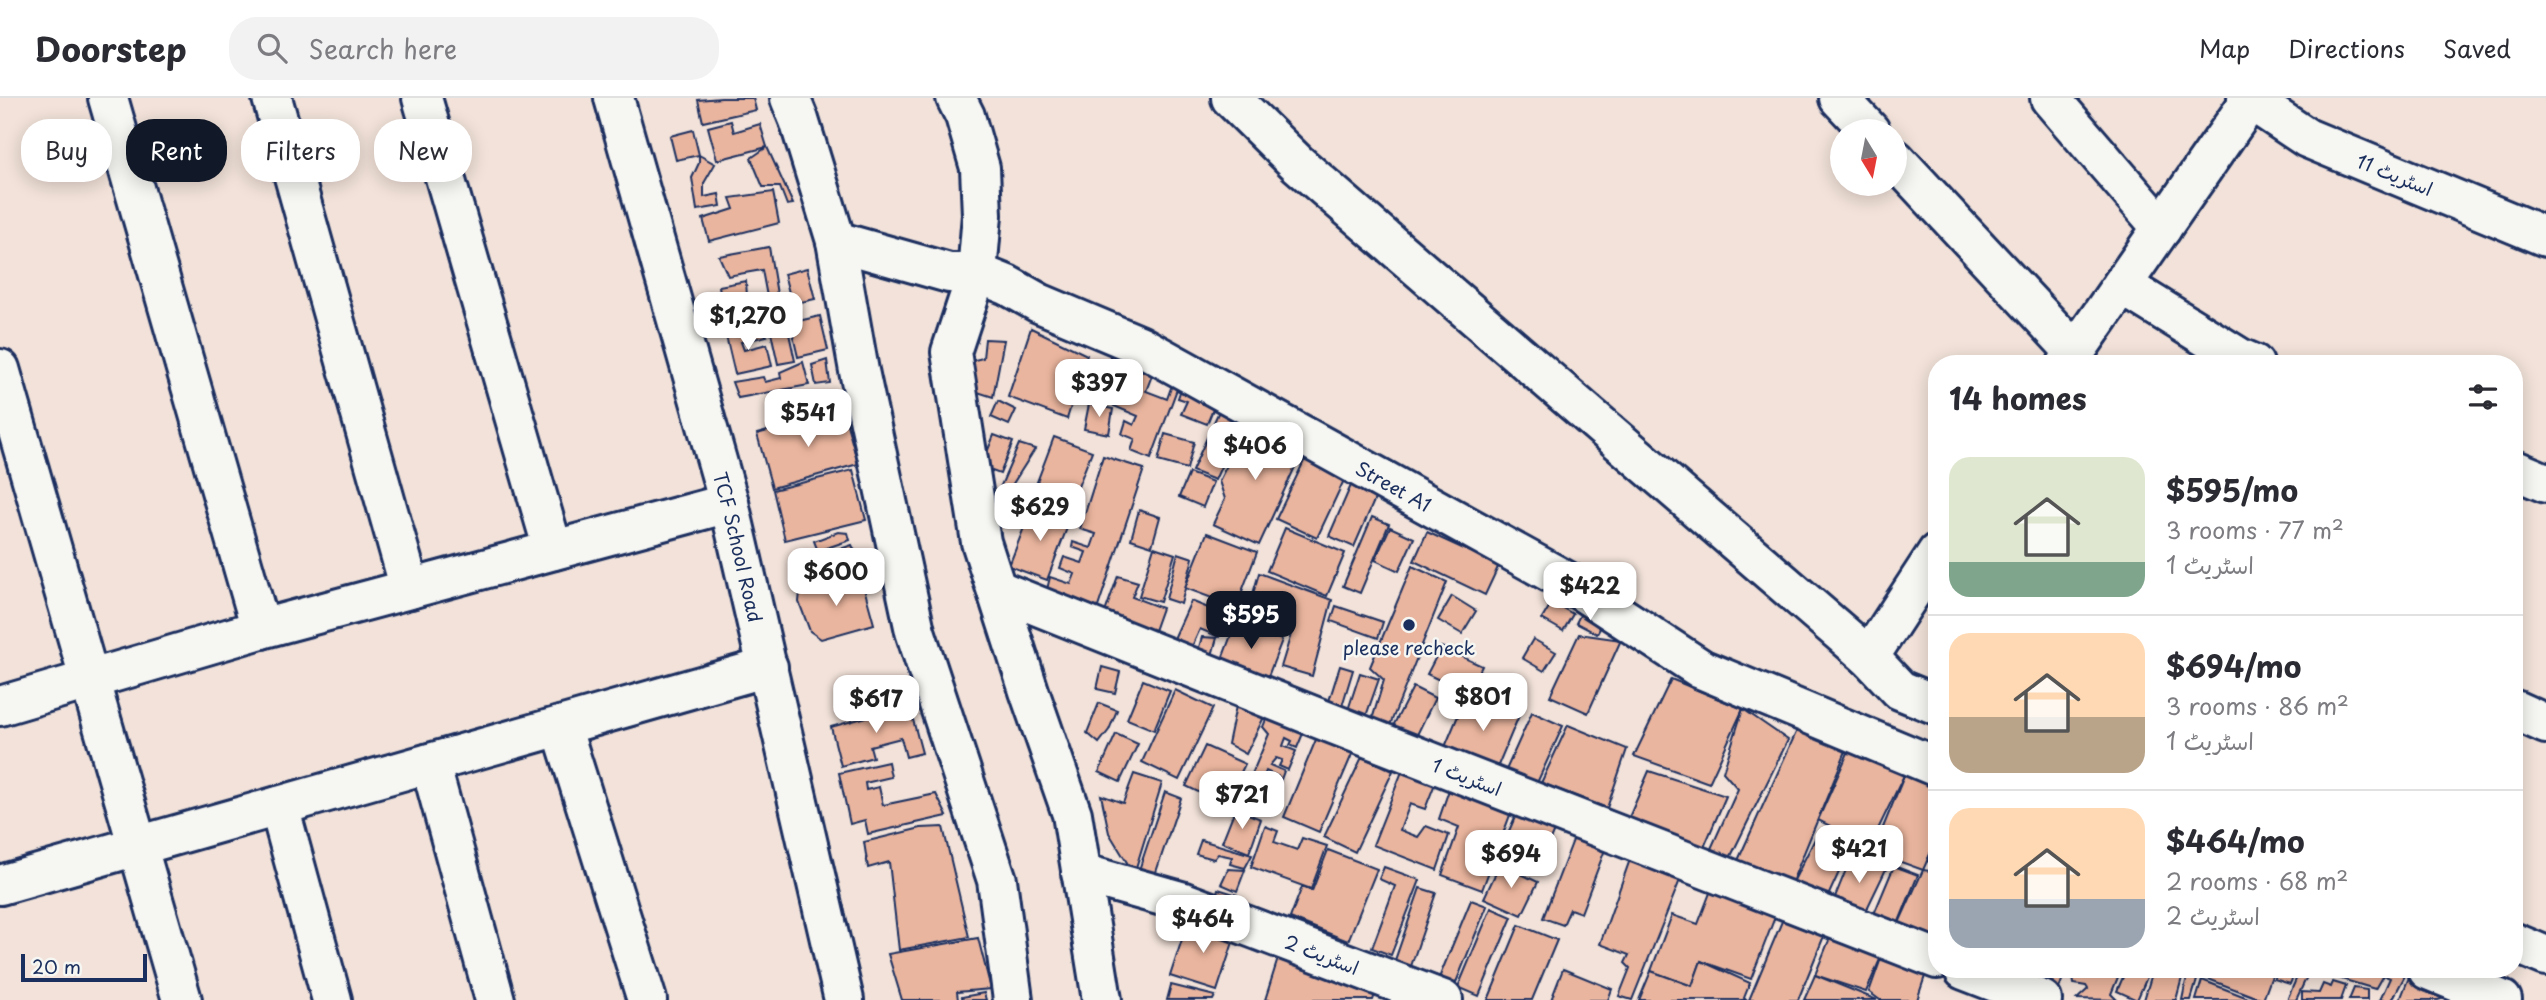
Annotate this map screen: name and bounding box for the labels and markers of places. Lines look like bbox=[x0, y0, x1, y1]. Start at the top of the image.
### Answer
pin: $1,270 bbox=[691, 292, 805, 352]
pin: $397 bbox=[1058, 360, 1140, 419]
pin: $541 bbox=[767, 390, 849, 449]
pin: $406 bbox=[1214, 422, 1296, 482]
pin: $629 bbox=[999, 484, 1081, 543]
pin: $600 bbox=[795, 548, 877, 608]
pin: $422 bbox=[1549, 562, 1631, 622]
pin: $595 bbox=[1210, 592, 1292, 651]
marker: please recheck bbox=[1401, 617, 1417, 633]
place label: please recheck bbox=[1343, 633, 1476, 661]
pin: $801 bbox=[1442, 674, 1524, 733]
pin: $617 bbox=[835, 676, 917, 735]
pin: $721 bbox=[1201, 772, 1283, 831]
pin: $421 bbox=[1818, 826, 1900, 885]
pin: $694 bbox=[1470, 830, 1552, 890]
pin: $464 bbox=[1162, 896, 1244, 955]

